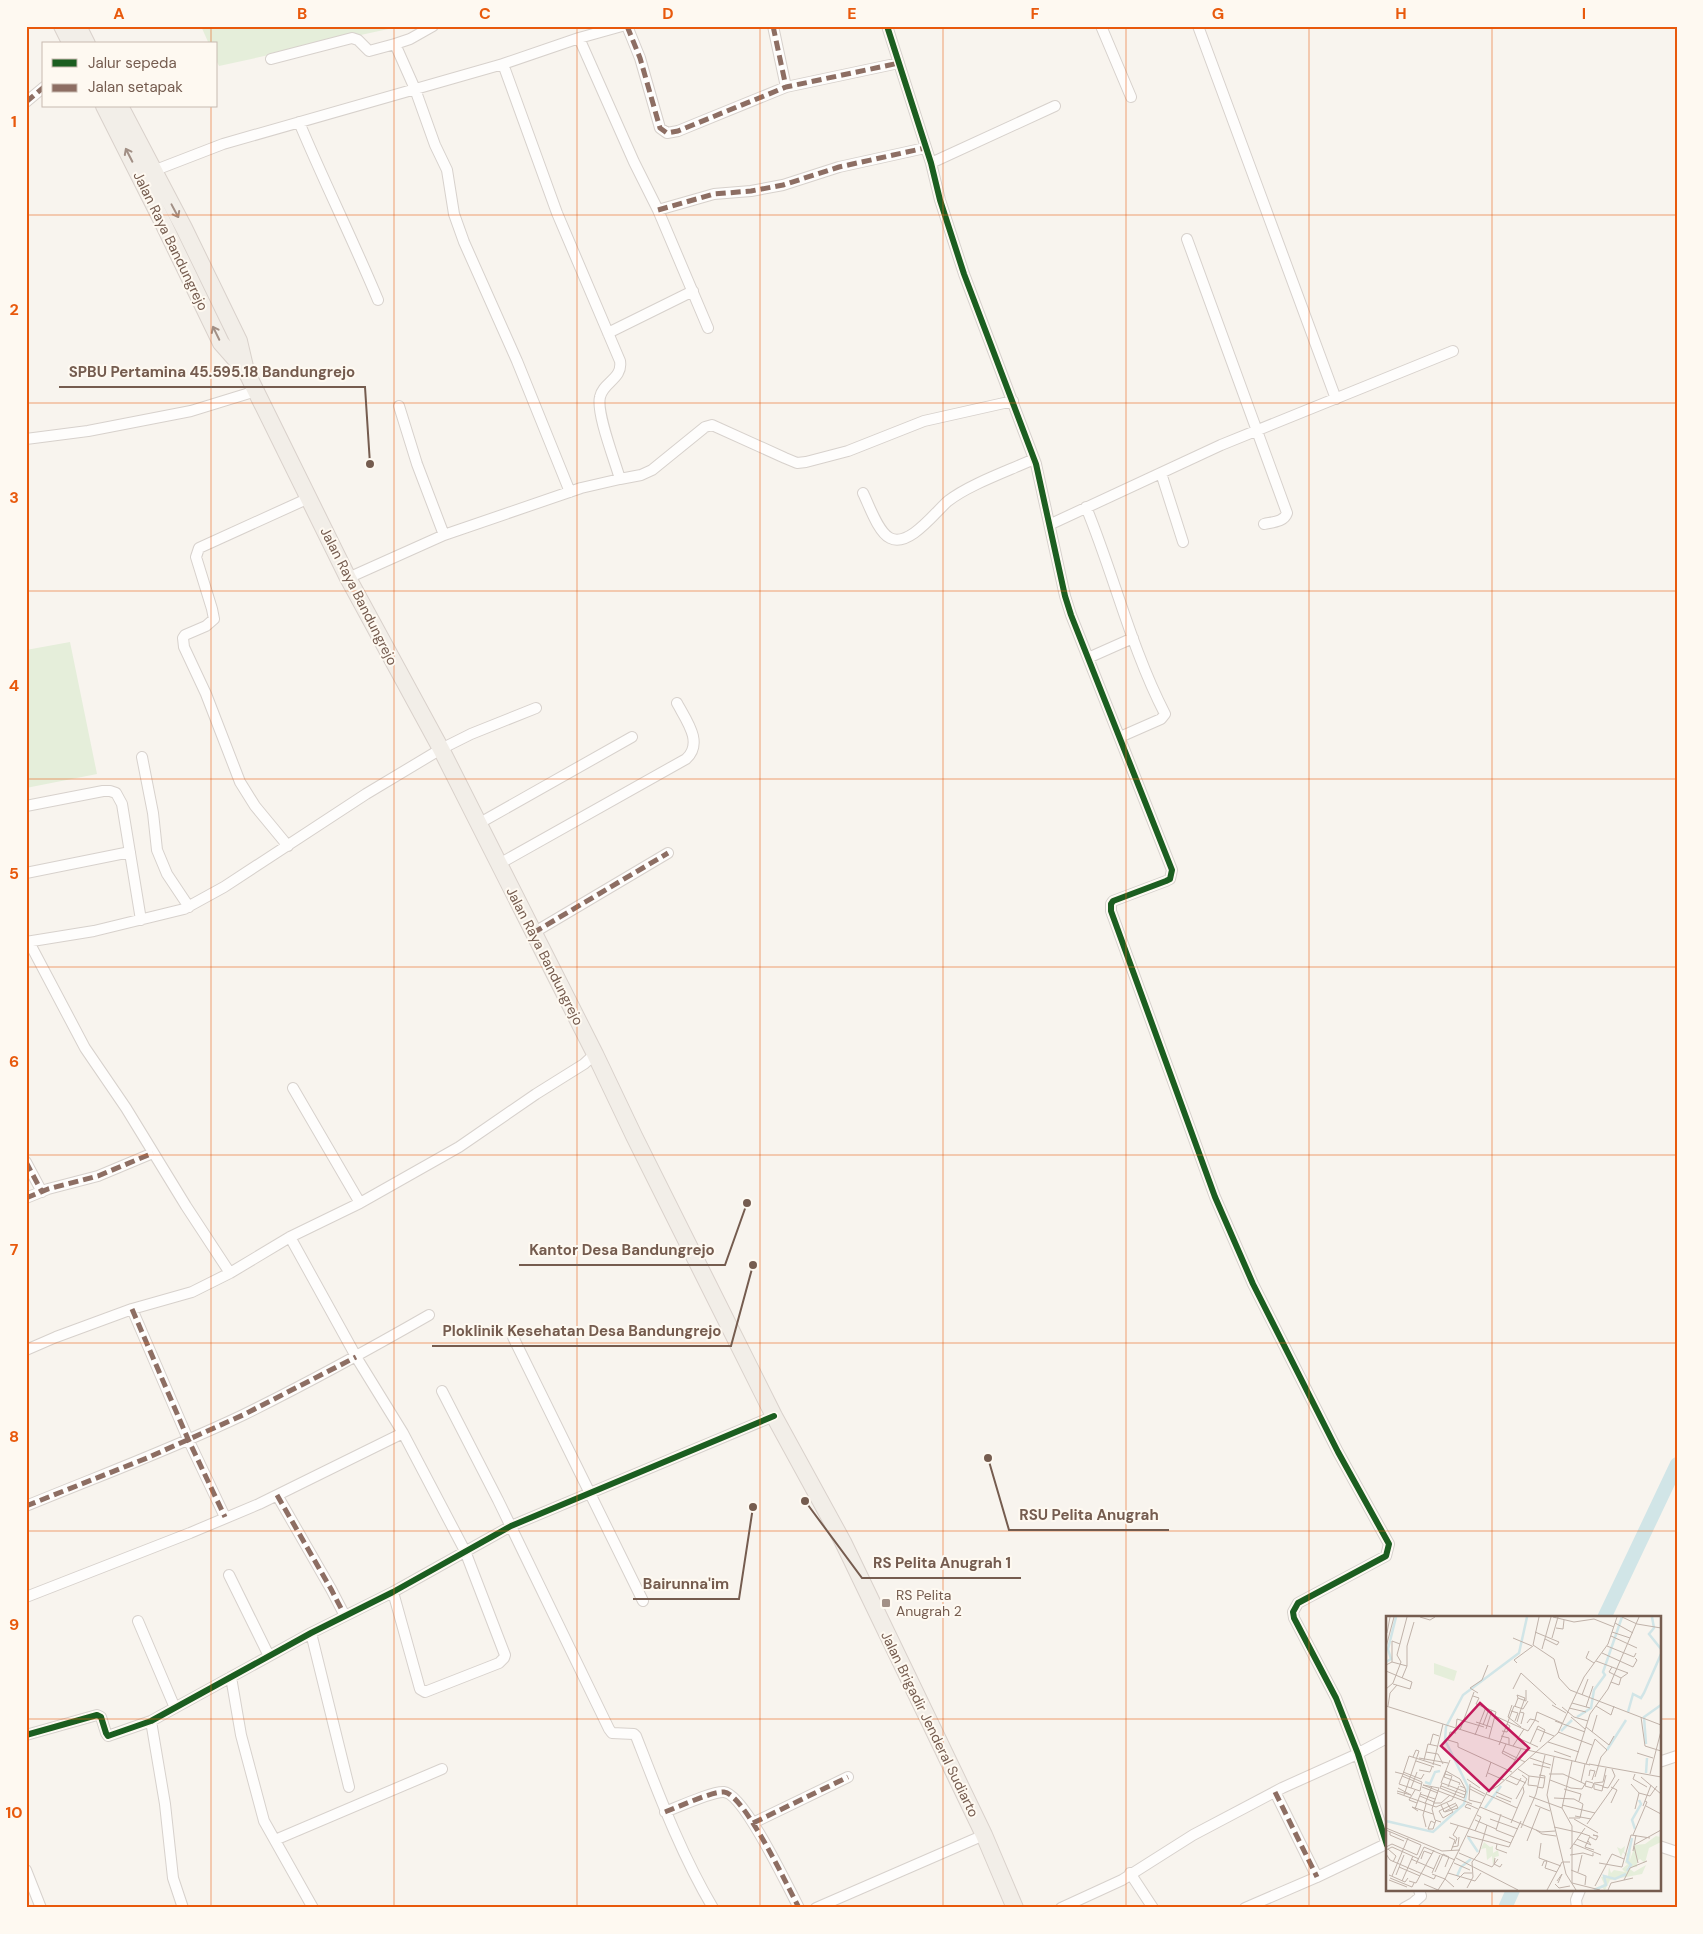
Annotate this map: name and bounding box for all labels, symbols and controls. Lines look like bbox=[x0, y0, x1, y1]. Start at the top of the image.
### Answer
text: A bbox=[113, 3, 125, 24]
text: B bbox=[297, 3, 307, 24]
text: C bbox=[479, 3, 491, 24]
text: D bbox=[662, 3, 674, 24]
text: E bbox=[847, 3, 857, 24]
text: F bbox=[1031, 3, 1040, 24]
text: G bbox=[1212, 3, 1224, 24]
text: H bbox=[1395, 3, 1407, 24]
text: I bbox=[1582, 3, 1586, 24]
legend bbox=[42, 42, 218, 108]
text: Jalur sepeda bbox=[88, 53, 177, 73]
text: Jalan setapak bbox=[88, 77, 183, 97]
text: 1 bbox=[11, 111, 17, 132]
one-way arrow bbox=[124, 148, 133, 163]
street label: Jalan Raya Bandungrejo bbox=[129, 168, 213, 314]
one-way arrow bbox=[170, 204, 180, 219]
text: 2 bbox=[9, 299, 19, 320]
one-way arrow bbox=[211, 326, 220, 341]
callout: SPBU Pertamina 45.595.18 Bandungrejo bbox=[59, 357, 365, 387]
text: SPBU Pertamina 45.595.18 Bandungrejo bbox=[69, 362, 355, 382]
text: 3 bbox=[9, 487, 19, 508]
street label: Jalan Raya Bandungrejo bbox=[316, 524, 402, 668]
text: 4 bbox=[9, 675, 19, 696]
text: 5 bbox=[9, 863, 19, 884]
street label: Jalan Raya Bandungrejo bbox=[502, 884, 588, 1028]
text: 6 bbox=[9, 1051, 19, 1072]
callout: Kantor Desa Bandungrejo bbox=[519, 1235, 725, 1265]
text: 7 bbox=[10, 1239, 19, 1260]
text: Kantor Desa Bandungrejo bbox=[529, 1240, 715, 1260]
callout: Ploklinik Kesehatan Desa Bandungrejo bbox=[432, 1316, 731, 1346]
text: Ploklinik Kesehatan Desa Bandungrejo bbox=[442, 1321, 722, 1341]
text: 8 bbox=[9, 1426, 19, 1447]
callout: RSU Pelita Anugrah bbox=[1009, 1500, 1169, 1530]
text: RSU Pelita Anugrah bbox=[1019, 1505, 1159, 1525]
callout: RS Pelita Anugrah 1 bbox=[862, 1548, 1021, 1578]
text: RS Pelita Anugrah 1 bbox=[873, 1553, 1011, 1573]
callout: Bairunna'im bbox=[633, 1569, 739, 1599]
text: Bairunna'im bbox=[643, 1574, 729, 1594]
place label: RS Pelita Anugrah 2 bbox=[896, 1586, 962, 1620]
marker: RS Pelita Anugrah 2 bbox=[880, 1597, 892, 1609]
text: 9 bbox=[9, 1614, 19, 1635]
inset map bbox=[1386, 1616, 1660, 1892]
street label: Jalan Brigadir Jenderal Sudiarto bbox=[877, 1628, 983, 1820]
text: 10 bbox=[5, 1802, 23, 1823]

